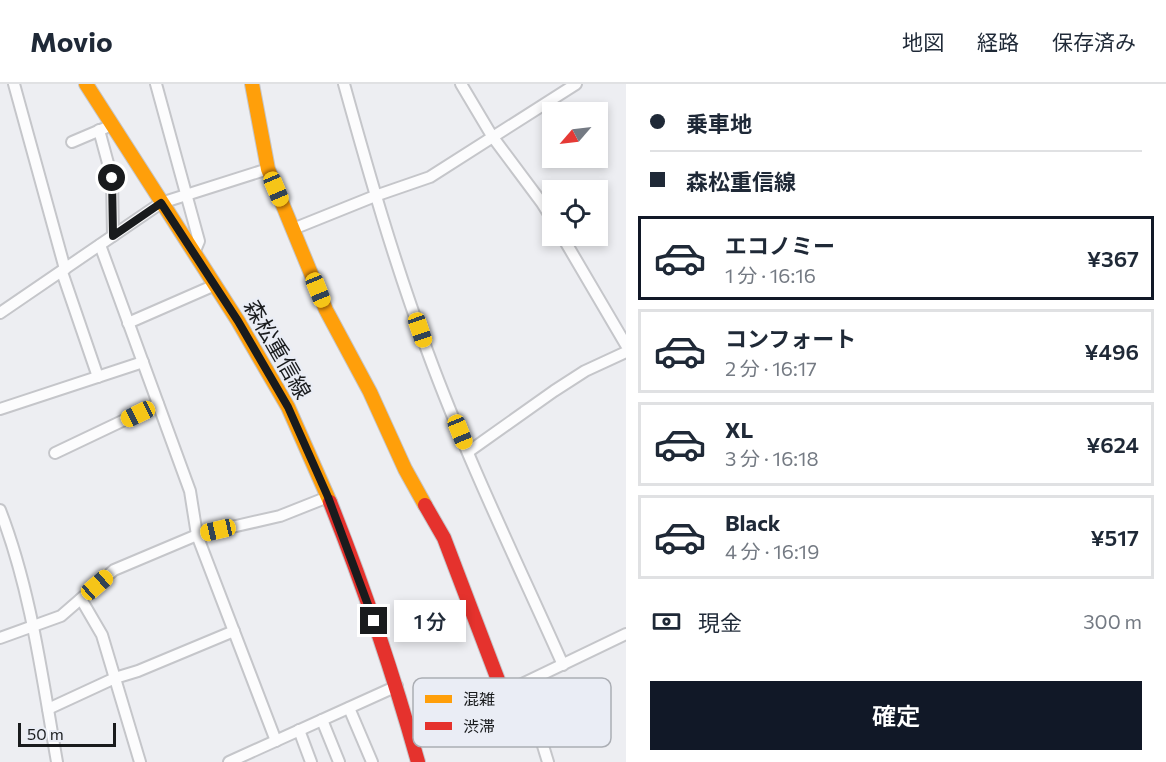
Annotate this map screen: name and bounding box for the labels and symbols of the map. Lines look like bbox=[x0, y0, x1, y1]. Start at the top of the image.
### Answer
north arrow bbox=[542, 102, 608, 168]
route start bbox=[98, 164, 125, 191]
car bbox=[261, 169, 291, 209]
car bbox=[303, 270, 333, 310]
street label: 森松重信線 bbox=[239, 295, 317, 403]
car bbox=[406, 310, 434, 350]
car bbox=[118, 398, 158, 430]
car bbox=[445, 412, 475, 452]
car bbox=[198, 517, 238, 543]
car bbox=[78, 566, 116, 604]
callout: 1 分 bbox=[395, 600, 467, 642]
route end bbox=[360, 607, 387, 634]
legend bbox=[413, 678, 611, 747]
text: 混雑 bbox=[463, 689, 495, 708]
text: 渋滞 bbox=[463, 716, 495, 735]
scale bar bbox=[18, 720, 116, 748]

